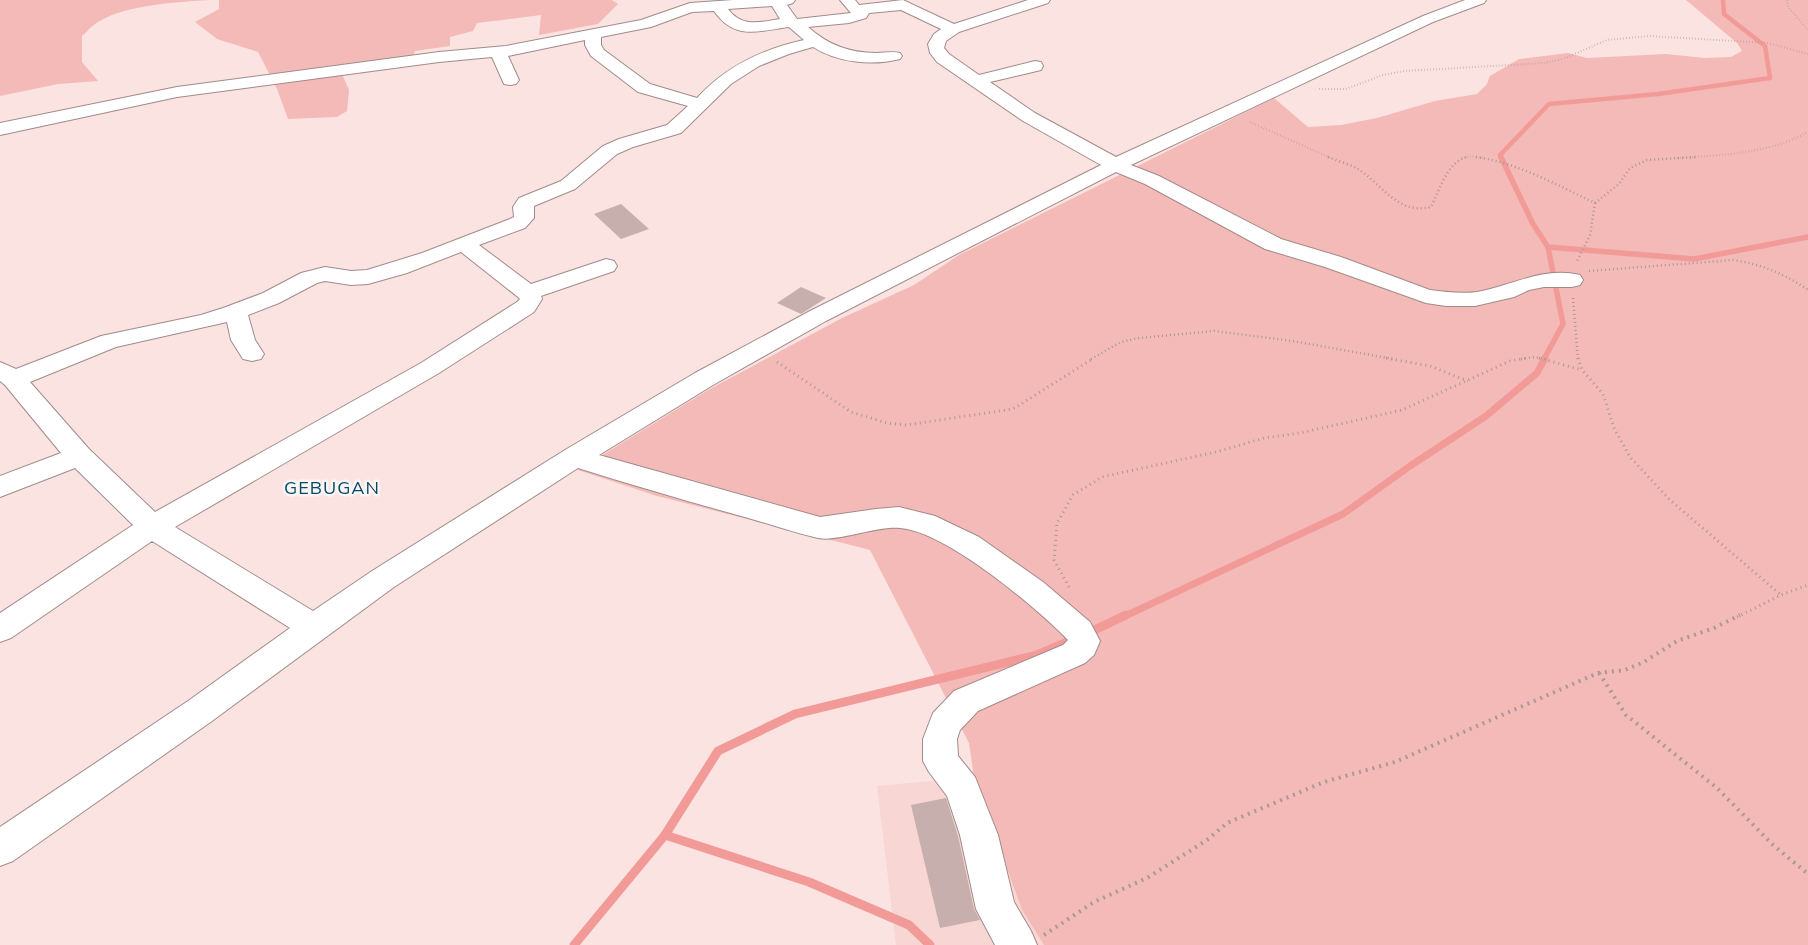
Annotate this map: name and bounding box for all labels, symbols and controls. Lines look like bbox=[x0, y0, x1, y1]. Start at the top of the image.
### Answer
district label: GEBUGAN bbox=[284, 476, 380, 499]

